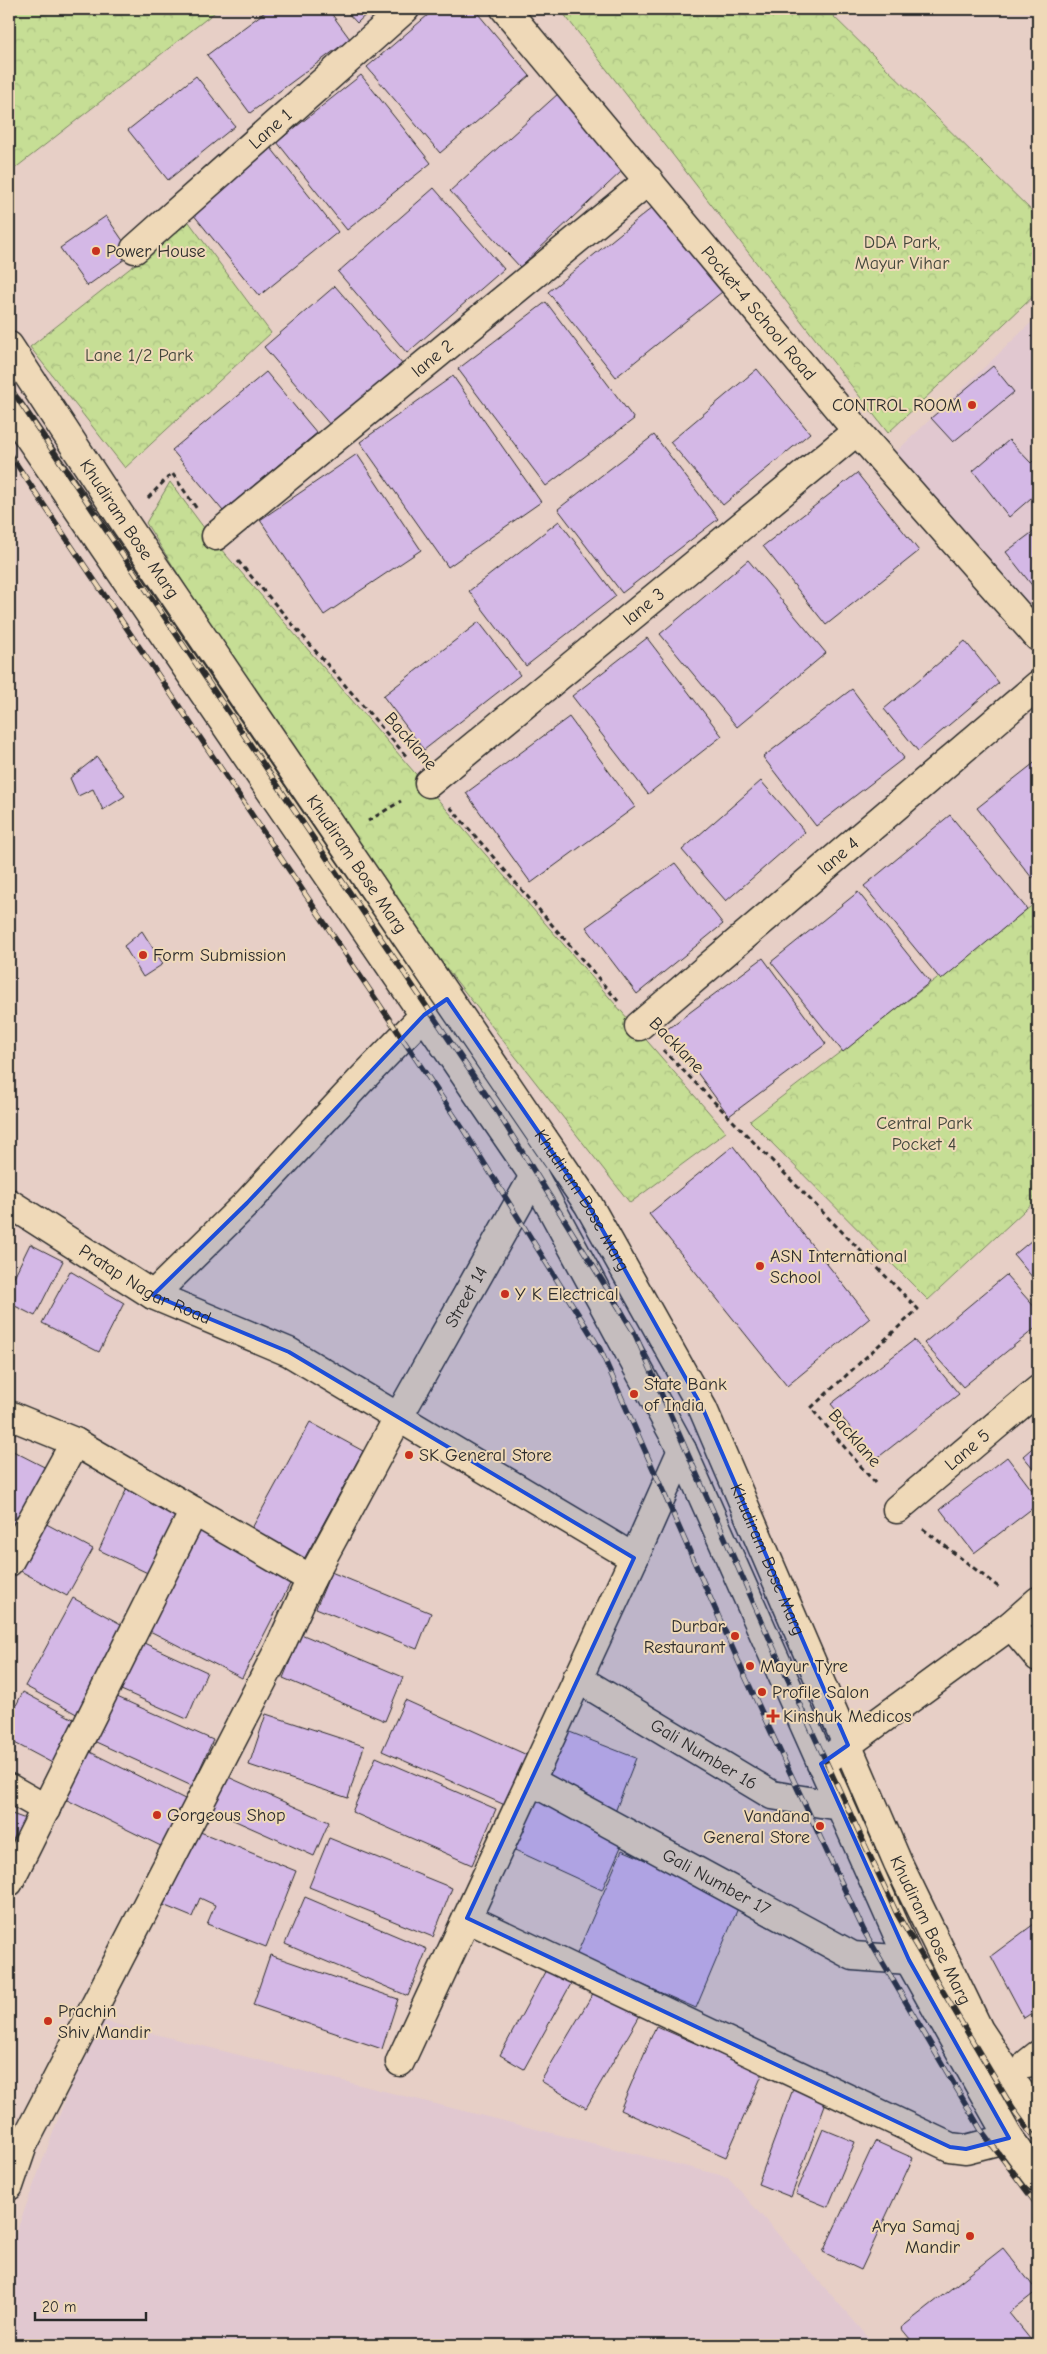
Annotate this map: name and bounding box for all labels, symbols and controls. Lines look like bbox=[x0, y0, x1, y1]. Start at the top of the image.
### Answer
street label: Lane 1 bbox=[245, 105, 296, 154]
park label: DDA Park, Mayur Vihar bbox=[855, 232, 950, 274]
place label: Power House bbox=[106, 241, 206, 262]
street label: Pocket-4 School Road bbox=[696, 242, 820, 385]
marker: Power House bbox=[90, 245, 102, 257]
street label: lane 2 bbox=[408, 335, 458, 382]
park label: Lane 1/2 Park bbox=[85, 345, 193, 366]
place label: CONTROL ROOM bbox=[832, 395, 962, 416]
marker: CONTROL ROOM bbox=[966, 399, 978, 411]
street label: Khudiram Bose Marg bbox=[75, 455, 183, 603]
street label: lane 3 bbox=[619, 584, 669, 630]
street label: Backlane bbox=[380, 708, 442, 775]
street label: Khudiram Bose Marg bbox=[302, 791, 411, 938]
street label: lane 4 bbox=[814, 833, 863, 879]
place label: Form Submission bbox=[153, 945, 286, 966]
marker: Form Submission bbox=[137, 949, 149, 961]
street label: Backlane bbox=[645, 1013, 709, 1078]
park label: Central Park Pocket 4 bbox=[876, 1113, 972, 1155]
street label: Khudiram Bose Marg bbox=[530, 1126, 634, 1275]
street label: Pratap Nagar Road bbox=[75, 1240, 214, 1329]
place label: ASN International School bbox=[770, 1246, 907, 1288]
marker: ASN International School bbox=[754, 1260, 766, 1272]
street label: Street 14 bbox=[441, 1263, 492, 1331]
place label: Y K Electrical bbox=[515, 1284, 619, 1305]
marker: Y K Electrical bbox=[499, 1288, 511, 1300]
place label: State Bank of India bbox=[644, 1374, 727, 1416]
marker: State Bank of India bbox=[628, 1388, 640, 1400]
street label: Backlane bbox=[824, 1405, 886, 1472]
street label: Lane 5 bbox=[941, 1425, 995, 1475]
place label: SK General Store bbox=[419, 1445, 552, 1466]
marker: SK General Store bbox=[403, 1449, 415, 1461]
street label: Khudiram Bose Marg bbox=[725, 1481, 809, 1639]
place label: Durbar Restaurant bbox=[644, 1616, 726, 1658]
marker: Durbar Restaurant bbox=[729, 1630, 741, 1642]
place label: Mayur Tyre bbox=[760, 1656, 848, 1677]
marker: Mayur Tyre bbox=[744, 1660, 756, 1672]
place label: Profile Salon bbox=[772, 1682, 869, 1703]
marker: Profile Salon bbox=[756, 1686, 768, 1698]
place label: Kinshuk Medicos bbox=[783, 1706, 911, 1727]
marker: Kinshuk Medicos bbox=[767, 1710, 779, 1722]
street label: Gali Number 16 bbox=[646, 1714, 761, 1795]
place label: Gorgeous Shop bbox=[167, 1805, 285, 1826]
place label: Vandana General Store bbox=[703, 1806, 810, 1848]
marker: Gorgeous Shop bbox=[151, 1809, 163, 1821]
marker: Vandana General Store bbox=[814, 1820, 826, 1832]
street label: Gali Number 17 bbox=[659, 1844, 774, 1920]
street label: Khudiram Bose Marg bbox=[885, 1853, 975, 2008]
place label: Prachin Shiv Mandir bbox=[58, 2001, 151, 2043]
marker: Prachin Shiv Mandir bbox=[42, 2015, 54, 2027]
place label: Arya Samaj Mandir bbox=[872, 2216, 961, 2258]
marker: Arya Samaj Mandir bbox=[964, 2230, 976, 2242]
scale bar bbox=[35, 2289, 146, 2321]
text: 20 m bbox=[42, 2298, 76, 2316]

